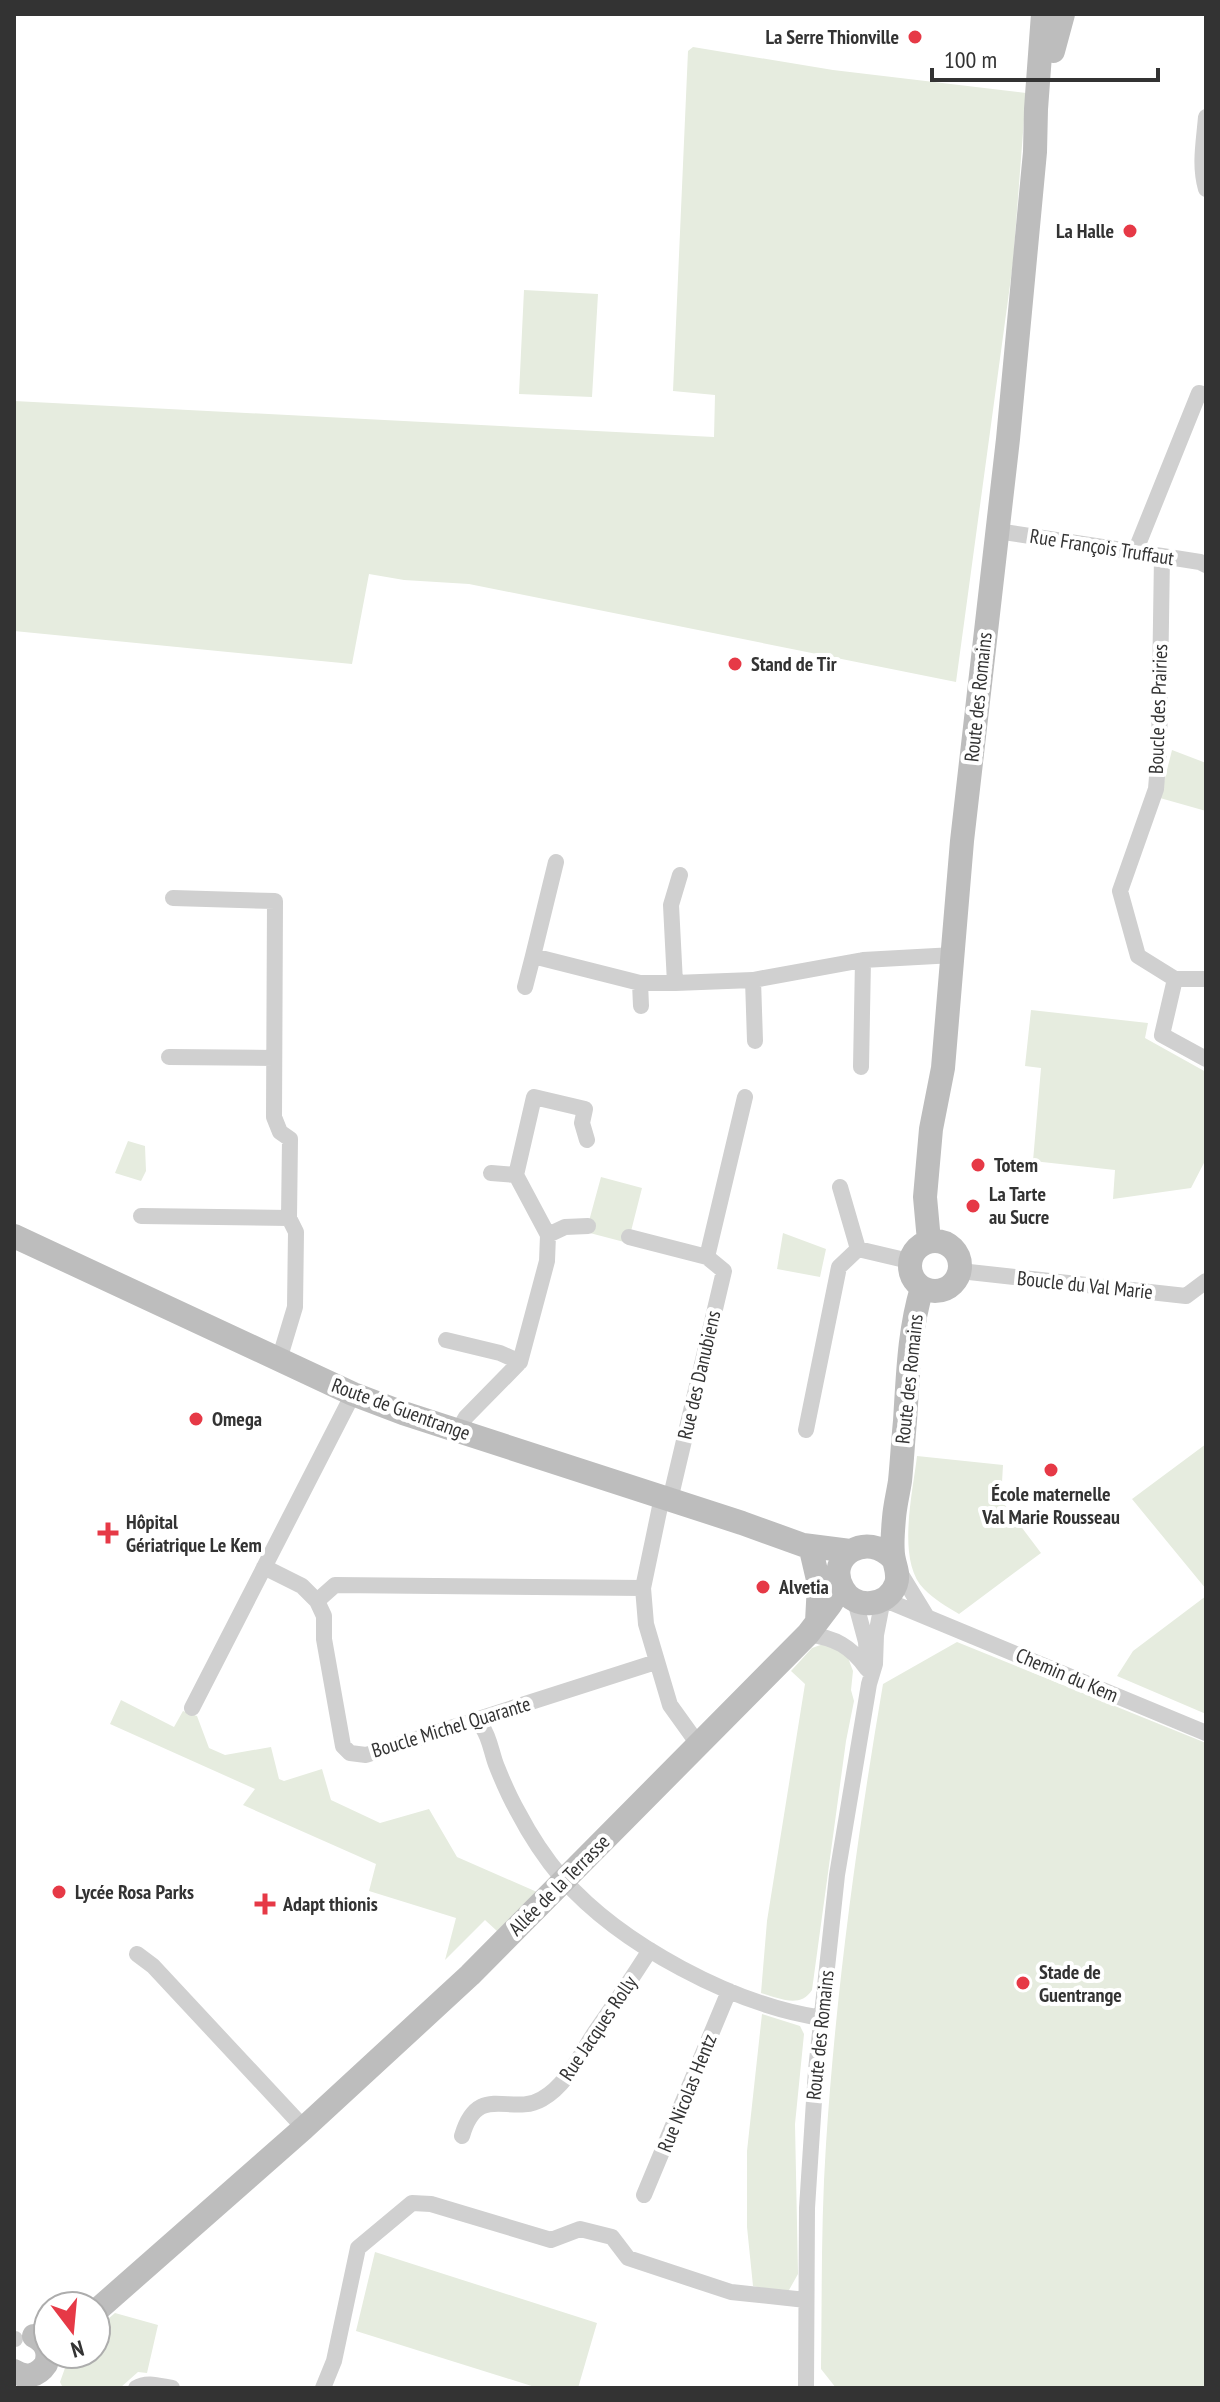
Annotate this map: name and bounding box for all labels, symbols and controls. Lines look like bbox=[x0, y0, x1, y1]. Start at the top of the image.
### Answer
place label: La Serre Thionville bbox=[765, 24, 899, 50]
marker: La Serre Thionville bbox=[906, 28, 924, 46]
scale bar bbox=[932, 32, 1158, 82]
text: 100 m bbox=[944, 44, 997, 75]
place label: La Halle bbox=[1056, 218, 1114, 244]
marker: La Halle bbox=[1121, 222, 1139, 240]
street label: Rue François Truffaut bbox=[1028, 523, 1176, 571]
street label: Route des Romains bbox=[958, 631, 998, 763]
street label: Boucle des Prairies bbox=[1143, 643, 1173, 774]
place label: Stand de Tir bbox=[751, 651, 837, 677]
marker: Stand de Tir bbox=[726, 655, 744, 673]
place label: Totem bbox=[994, 1152, 1038, 1178]
marker: Totem bbox=[969, 1156, 987, 1174]
place label: La Tarte au Sucre bbox=[989, 1181, 1049, 1230]
marker: La Tarte au Sucre bbox=[964, 1197, 982, 1215]
street label: Boucle du Val Marie bbox=[1016, 1265, 1154, 1305]
street label: Rue des Danubiens bbox=[672, 1308, 727, 1442]
street label: Route des Romains bbox=[889, 1313, 929, 1445]
street label: Route de Guentrange bbox=[328, 1372, 474, 1446]
place label: Omega bbox=[212, 1406, 262, 1432]
marker: Omega bbox=[187, 1410, 205, 1428]
marker: École maternelle Val Marie Rousseau bbox=[1042, 1461, 1060, 1479]
place label: École maternelle Val Marie Rousseau bbox=[981, 1481, 1120, 1530]
place label: Hôpital Gériatrique Le Kem bbox=[126, 1509, 262, 1558]
marker: Hôpital Gériatrique Le Kem bbox=[97, 1522, 119, 1544]
place label: Alvetia bbox=[778, 1574, 829, 1600]
marker: Alvetia bbox=[754, 1578, 772, 1596]
street label: Chemin du Kem bbox=[1012, 1642, 1122, 1708]
street label: Boucle Michel Quarante bbox=[368, 1690, 534, 1764]
street label: Allée de la Terrasse bbox=[503, 1829, 615, 1941]
place label: Lycée Rosa Parks bbox=[75, 1879, 194, 1905]
marker: Lycée Rosa Parks bbox=[50, 1883, 68, 1901]
place label: Adapt thionis bbox=[282, 1891, 378, 1917]
marker: Adapt thionis bbox=[254, 1893, 276, 1915]
place label: Stade de Guentrange bbox=[1039, 1959, 1122, 2008]
street label: Route des Romains bbox=[800, 1969, 840, 2101]
street label: Rue Jacques Rolly bbox=[553, 1970, 643, 2086]
marker: Stade de Guentrange bbox=[1014, 1974, 1032, 1992]
street label: Rue Nicolas Hentz bbox=[651, 2030, 723, 2156]
north arrow bbox=[32, 2290, 112, 2370]
text: N bbox=[68, 2334, 87, 2364]

